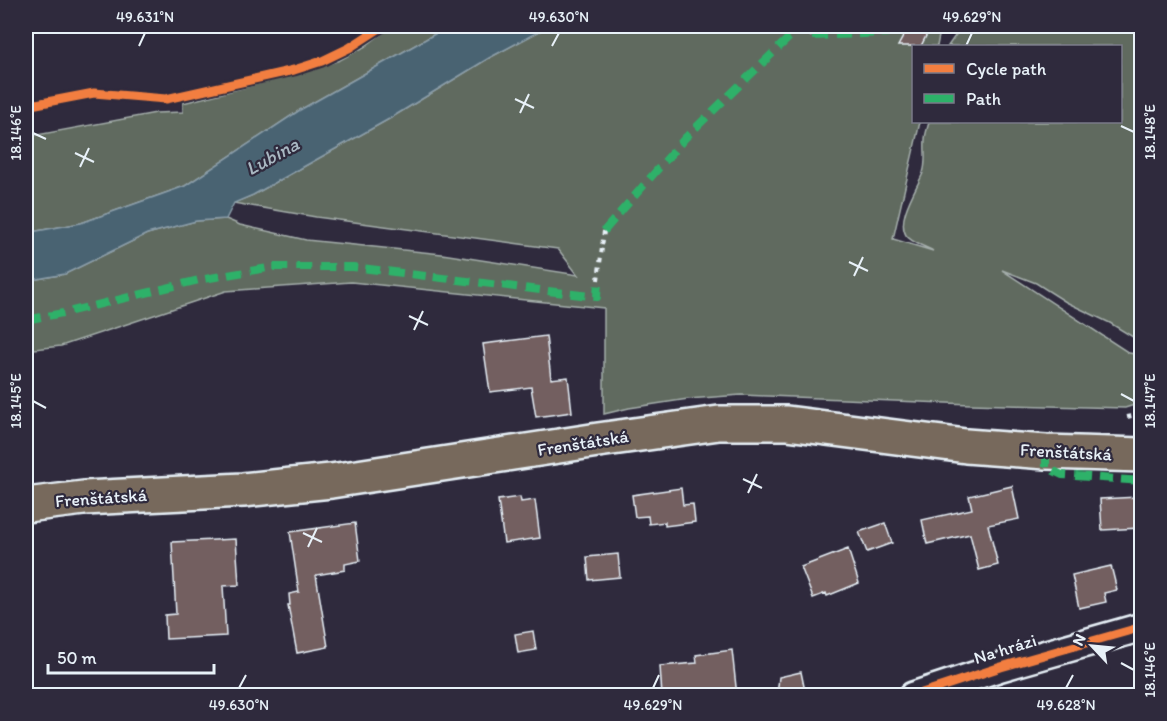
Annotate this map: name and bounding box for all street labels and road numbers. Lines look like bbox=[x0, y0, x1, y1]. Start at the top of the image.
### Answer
street label: Frenštátská bbox=[536, 425, 631, 461]
street label: Frenštátská bbox=[1020, 439, 1113, 465]
street label: Frenštátská bbox=[54, 484, 148, 512]
street label: Na hrázi bbox=[971, 629, 1039, 669]

